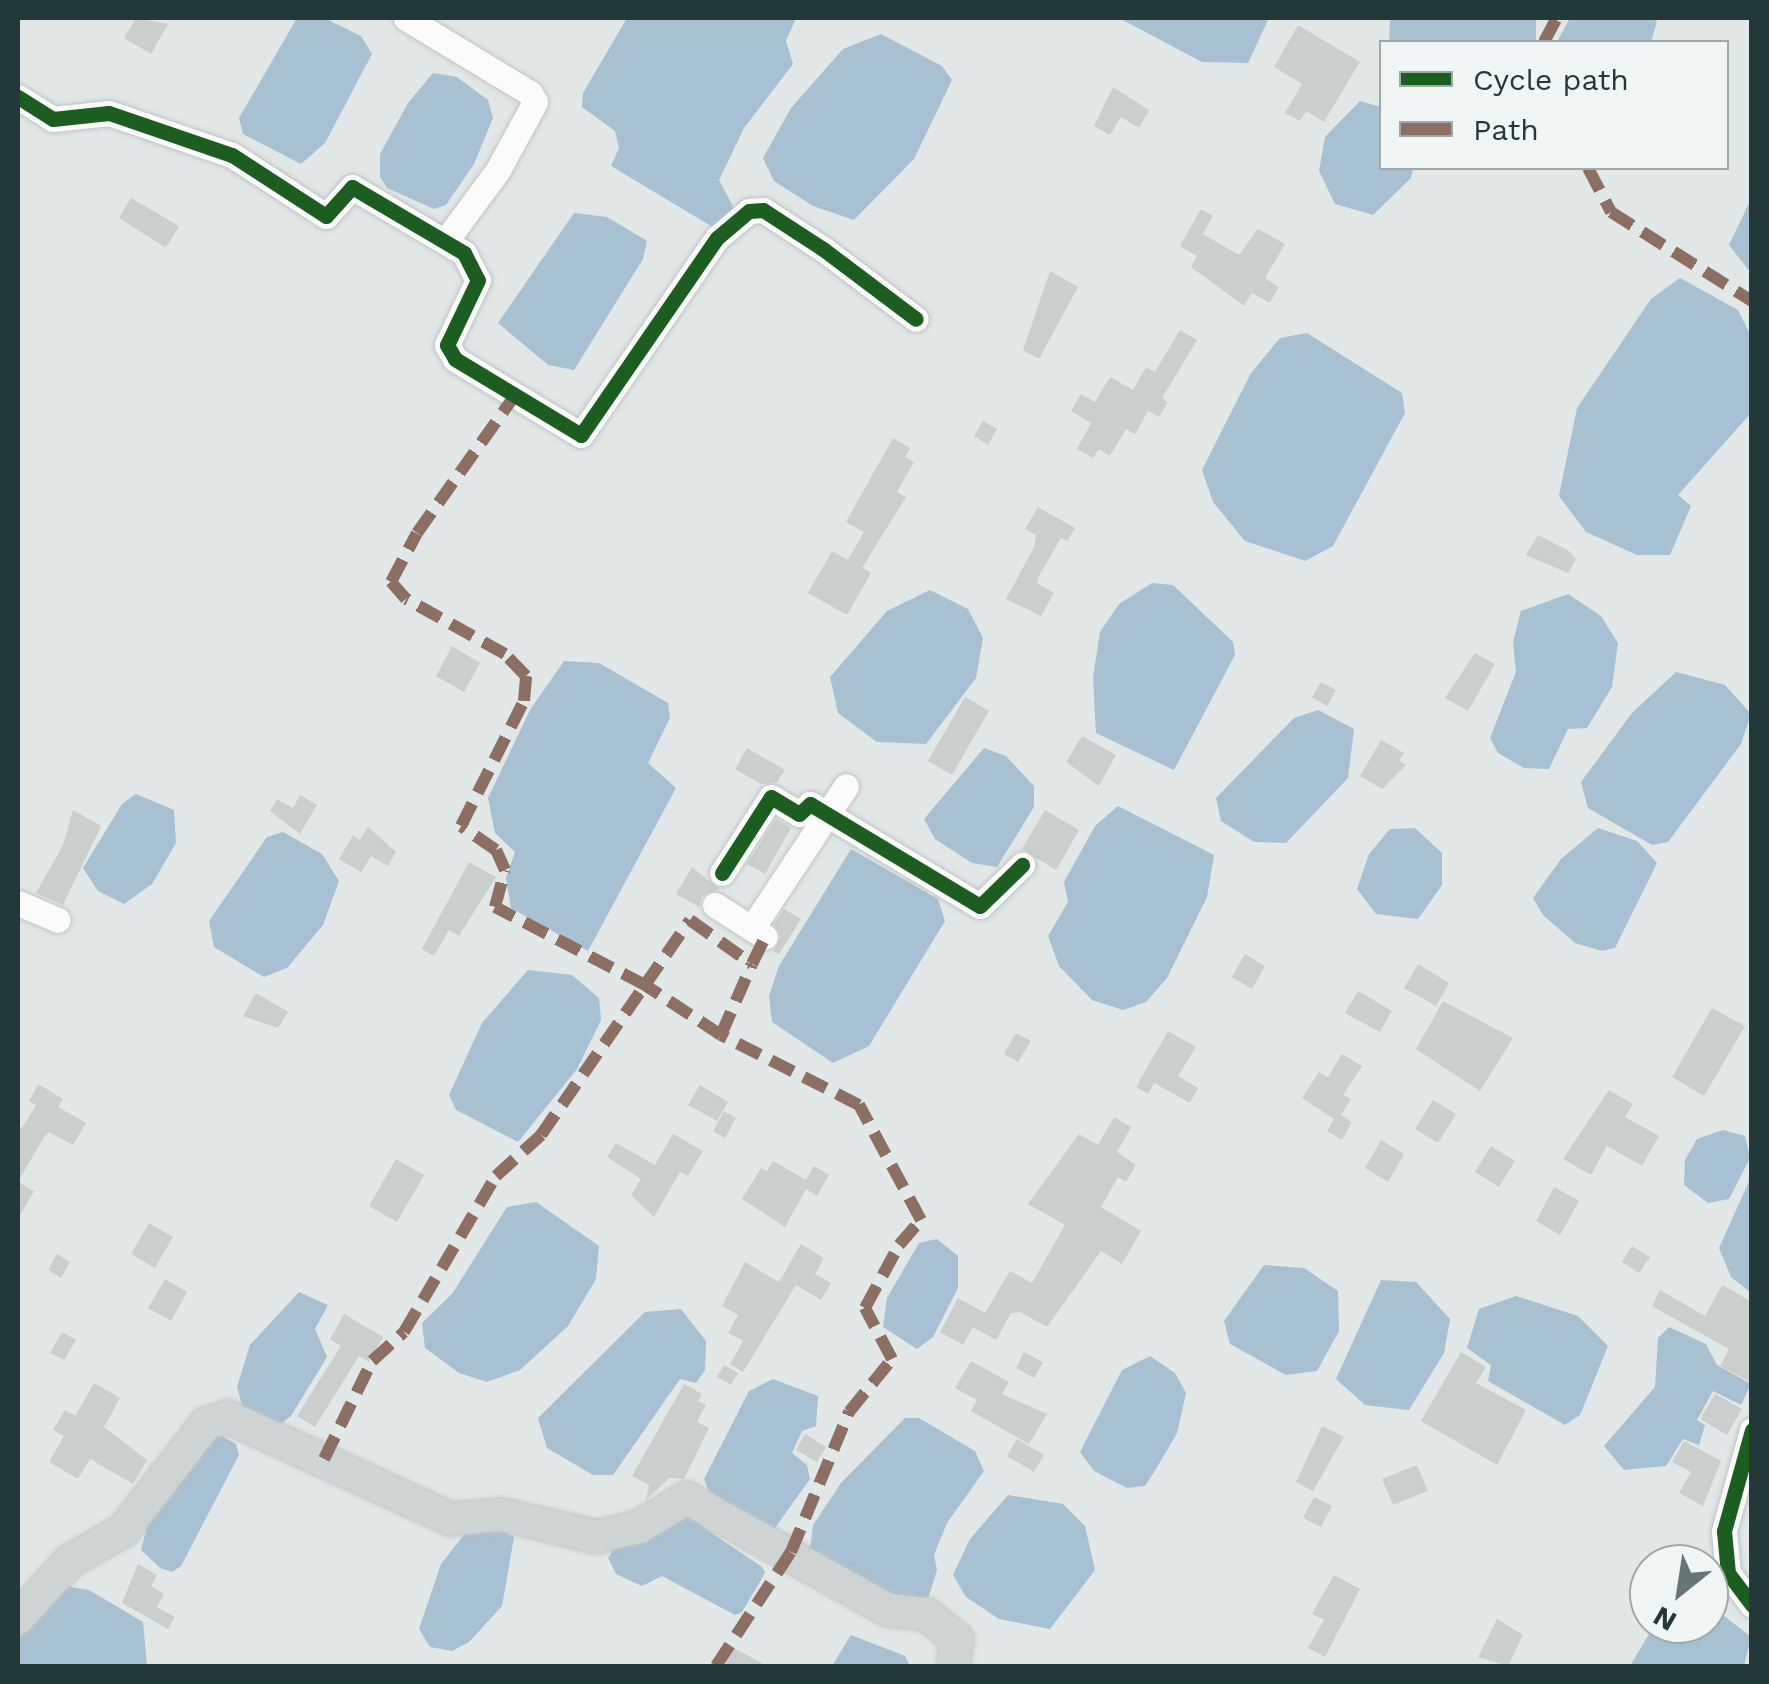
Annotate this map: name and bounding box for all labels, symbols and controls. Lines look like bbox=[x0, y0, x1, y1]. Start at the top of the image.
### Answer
legend bbox=[1379, 40, 1729, 170]
text: Cycle path bbox=[1473, 62, 1629, 97]
text: Path bbox=[1473, 112, 1539, 147]
north arrow bbox=[1629, 1544, 1729, 1644]
text: N bbox=[1648, 1599, 1682, 1638]

